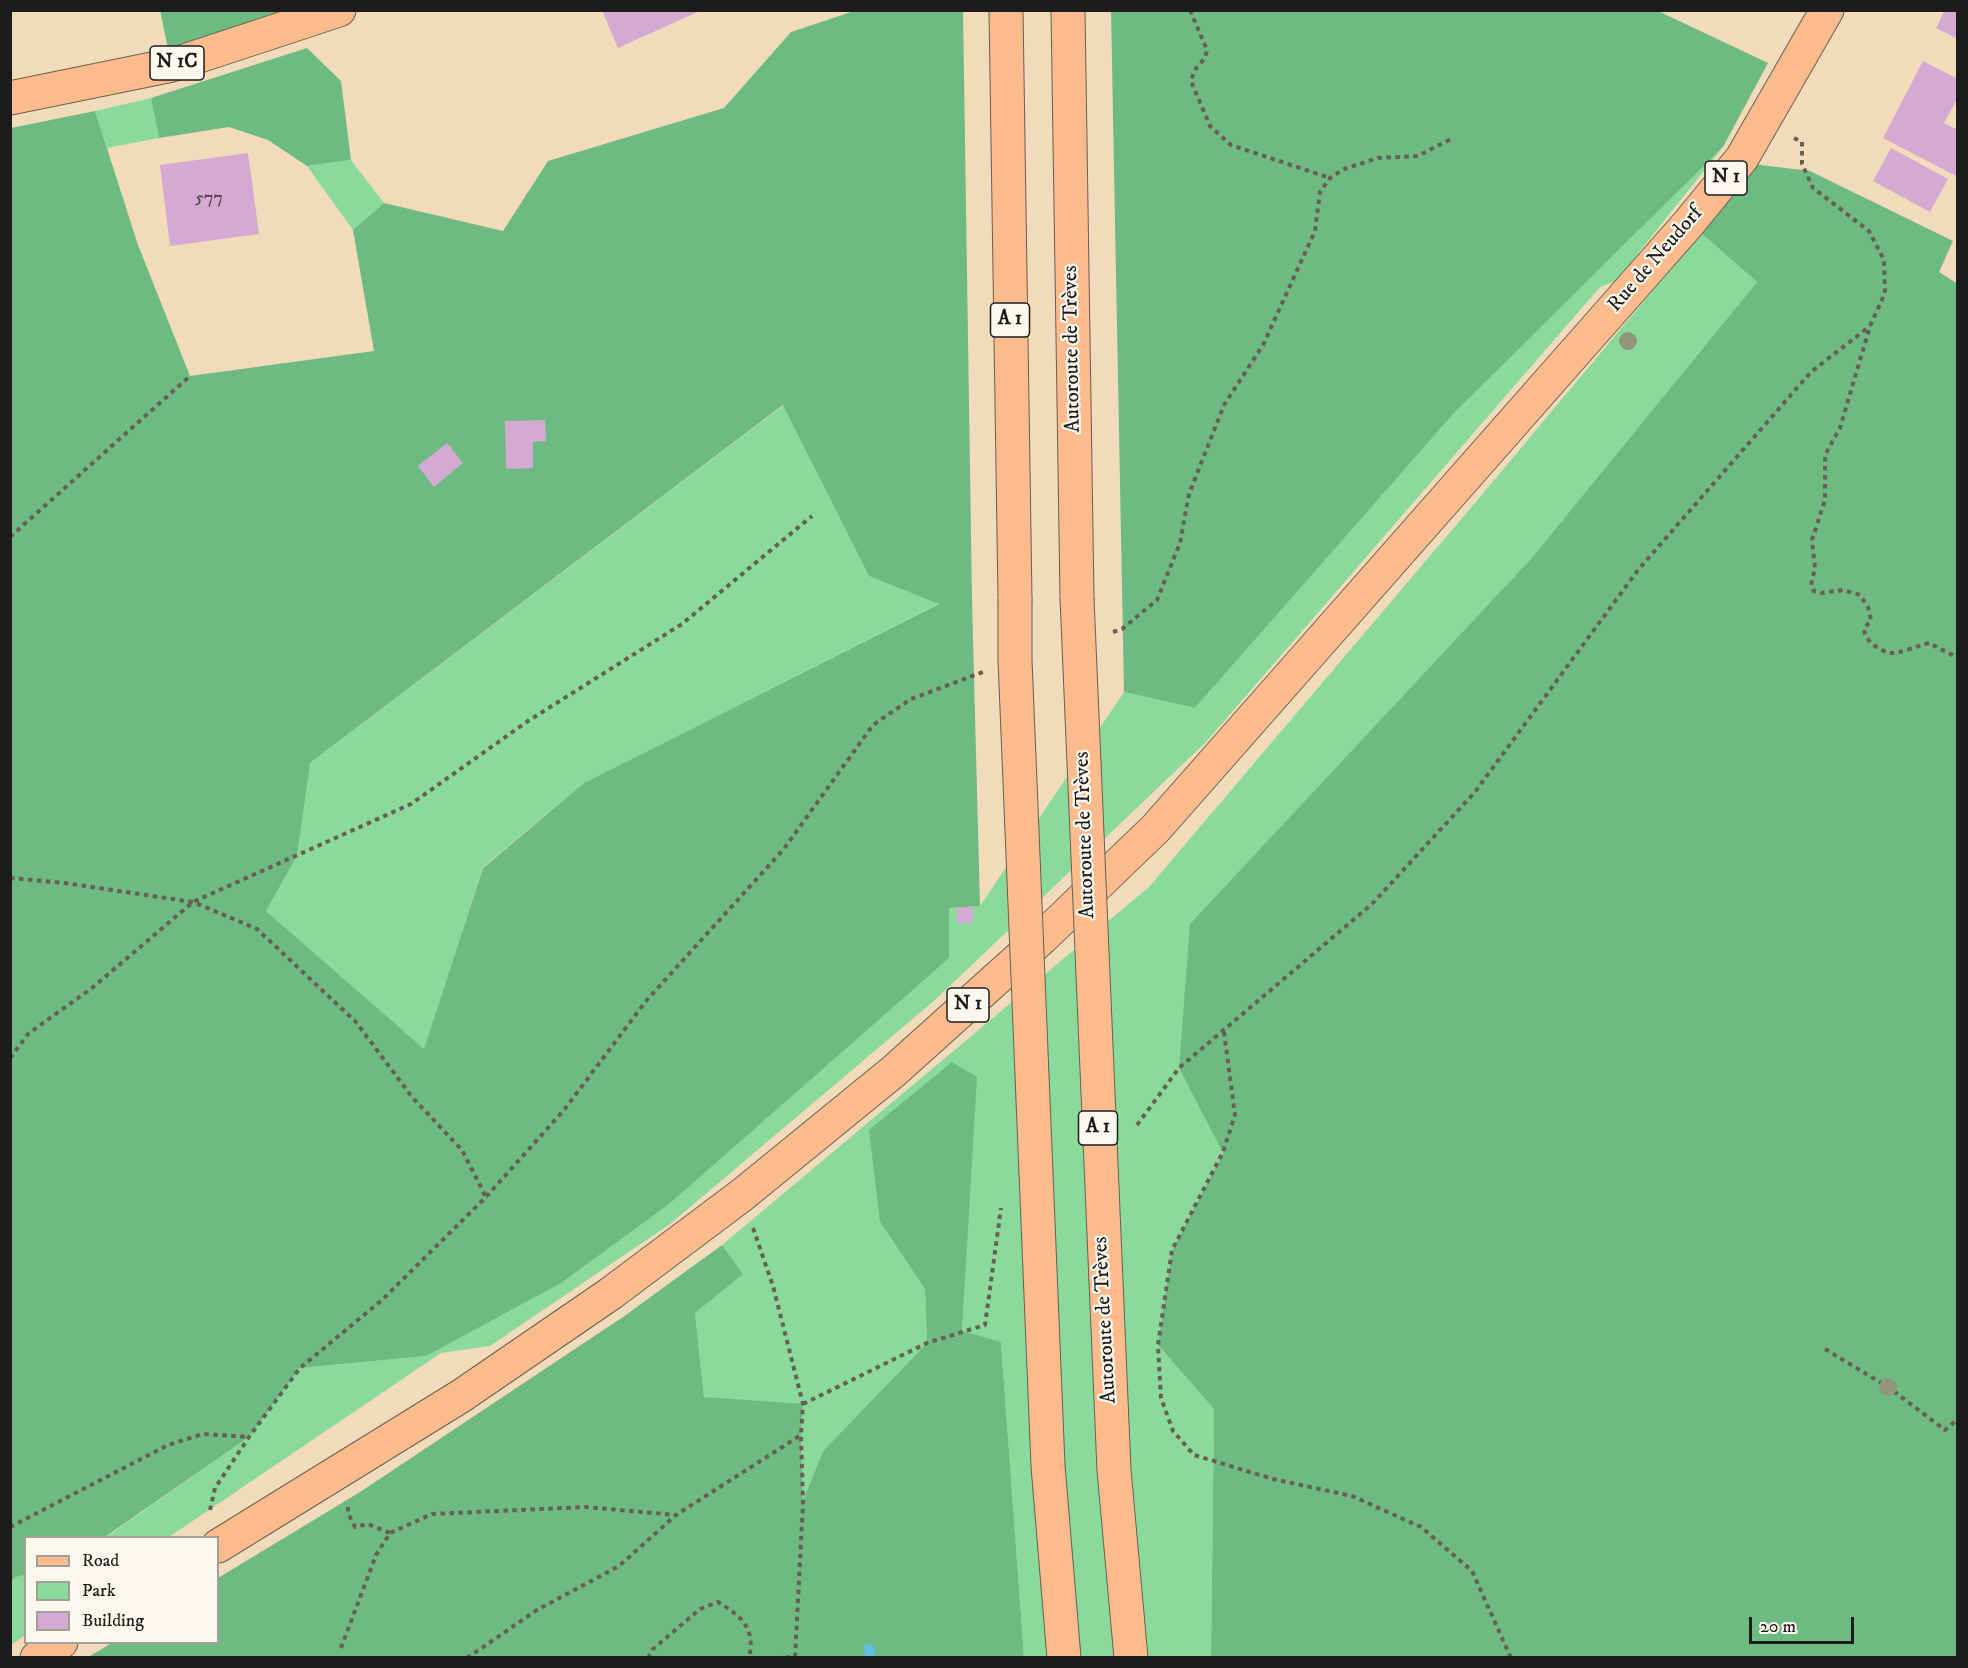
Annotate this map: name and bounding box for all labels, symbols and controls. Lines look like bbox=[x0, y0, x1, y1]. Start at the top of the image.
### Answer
road number: N 1C bbox=[150, 46, 204, 80]
road number: N 1 bbox=[1705, 161, 1747, 195]
house number: 577 bbox=[195, 188, 223, 210]
street label: Rue de Neudorf bbox=[1603, 202, 1709, 318]
street label: Autoroute de Trèves bbox=[1059, 265, 1087, 433]
road number: A 1 bbox=[990, 303, 1030, 337]
street label: Autoroute de Trèves bbox=[1070, 751, 1102, 919]
road number: N 1 bbox=[947, 988, 989, 1022]
road number: A 1 bbox=[1078, 1111, 1118, 1145]
street label: Autoroute de Trèves bbox=[1089, 1236, 1123, 1404]
legend bbox=[24, 1536, 219, 1644]
text: Road bbox=[82, 1550, 119, 1572]
text: Park bbox=[82, 1580, 116, 1602]
scale bar bbox=[1752, 1605, 1857, 1643]
text: Building bbox=[82, 1610, 144, 1632]
text: 20 m bbox=[1760, 1616, 1796, 1638]

